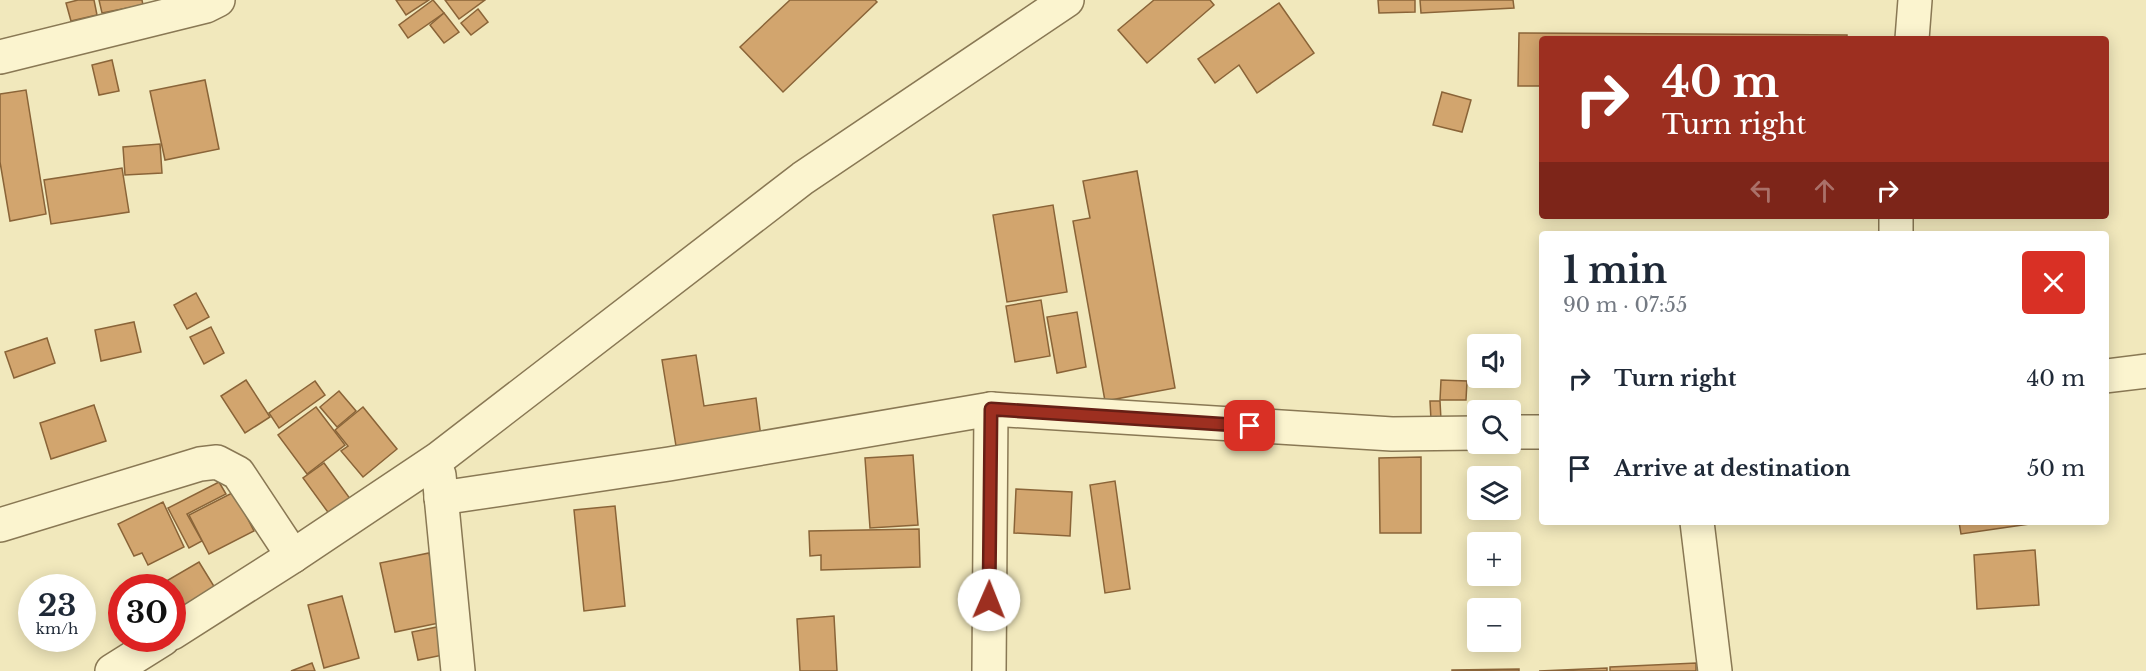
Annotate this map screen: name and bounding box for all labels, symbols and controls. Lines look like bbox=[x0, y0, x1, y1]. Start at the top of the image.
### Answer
text: 40 m bbox=[1662, 56, 1779, 108]
icon: right bbox=[1563, 60, 1641, 138]
text: Turn right bbox=[1662, 108, 1806, 141]
icon: left bbox=[1745, 174, 1778, 207]
icon: ahead bbox=[1808, 174, 1841, 207]
icon: right bbox=[1871, 174, 1904, 207]
text: 1 min bbox=[1563, 248, 1667, 293]
button: close bbox=[2022, 251, 2085, 314]
text: 90 m · 07:55 bbox=[1563, 293, 1687, 317]
map controls bbox=[1467, 334, 1521, 652]
button: sound bbox=[1467, 334, 1521, 388]
icon: right bbox=[1563, 362, 1596, 395]
text: Turn right bbox=[1614, 365, 1736, 392]
text: 40 m bbox=[2027, 365, 2085, 392]
pin bbox=[1224, 400, 1275, 451]
button: search bbox=[1467, 400, 1521, 454]
icon: arrive bbox=[1233, 409, 1266, 442]
icon: arrive bbox=[1563, 452, 1596, 485]
text: Arrive at destination bbox=[1614, 455, 1851, 482]
text: 50 m bbox=[2027, 455, 2085, 482]
button: layers bbox=[1467, 466, 1521, 520]
button: + bbox=[1467, 532, 1521, 586]
position arrow bbox=[957, 568, 1021, 632]
speed limit sign: 30 bbox=[108, 574, 186, 652]
text: 23 bbox=[38, 587, 76, 624]
button: − bbox=[1467, 598, 1521, 652]
text: km/h bbox=[36, 619, 78, 638]

